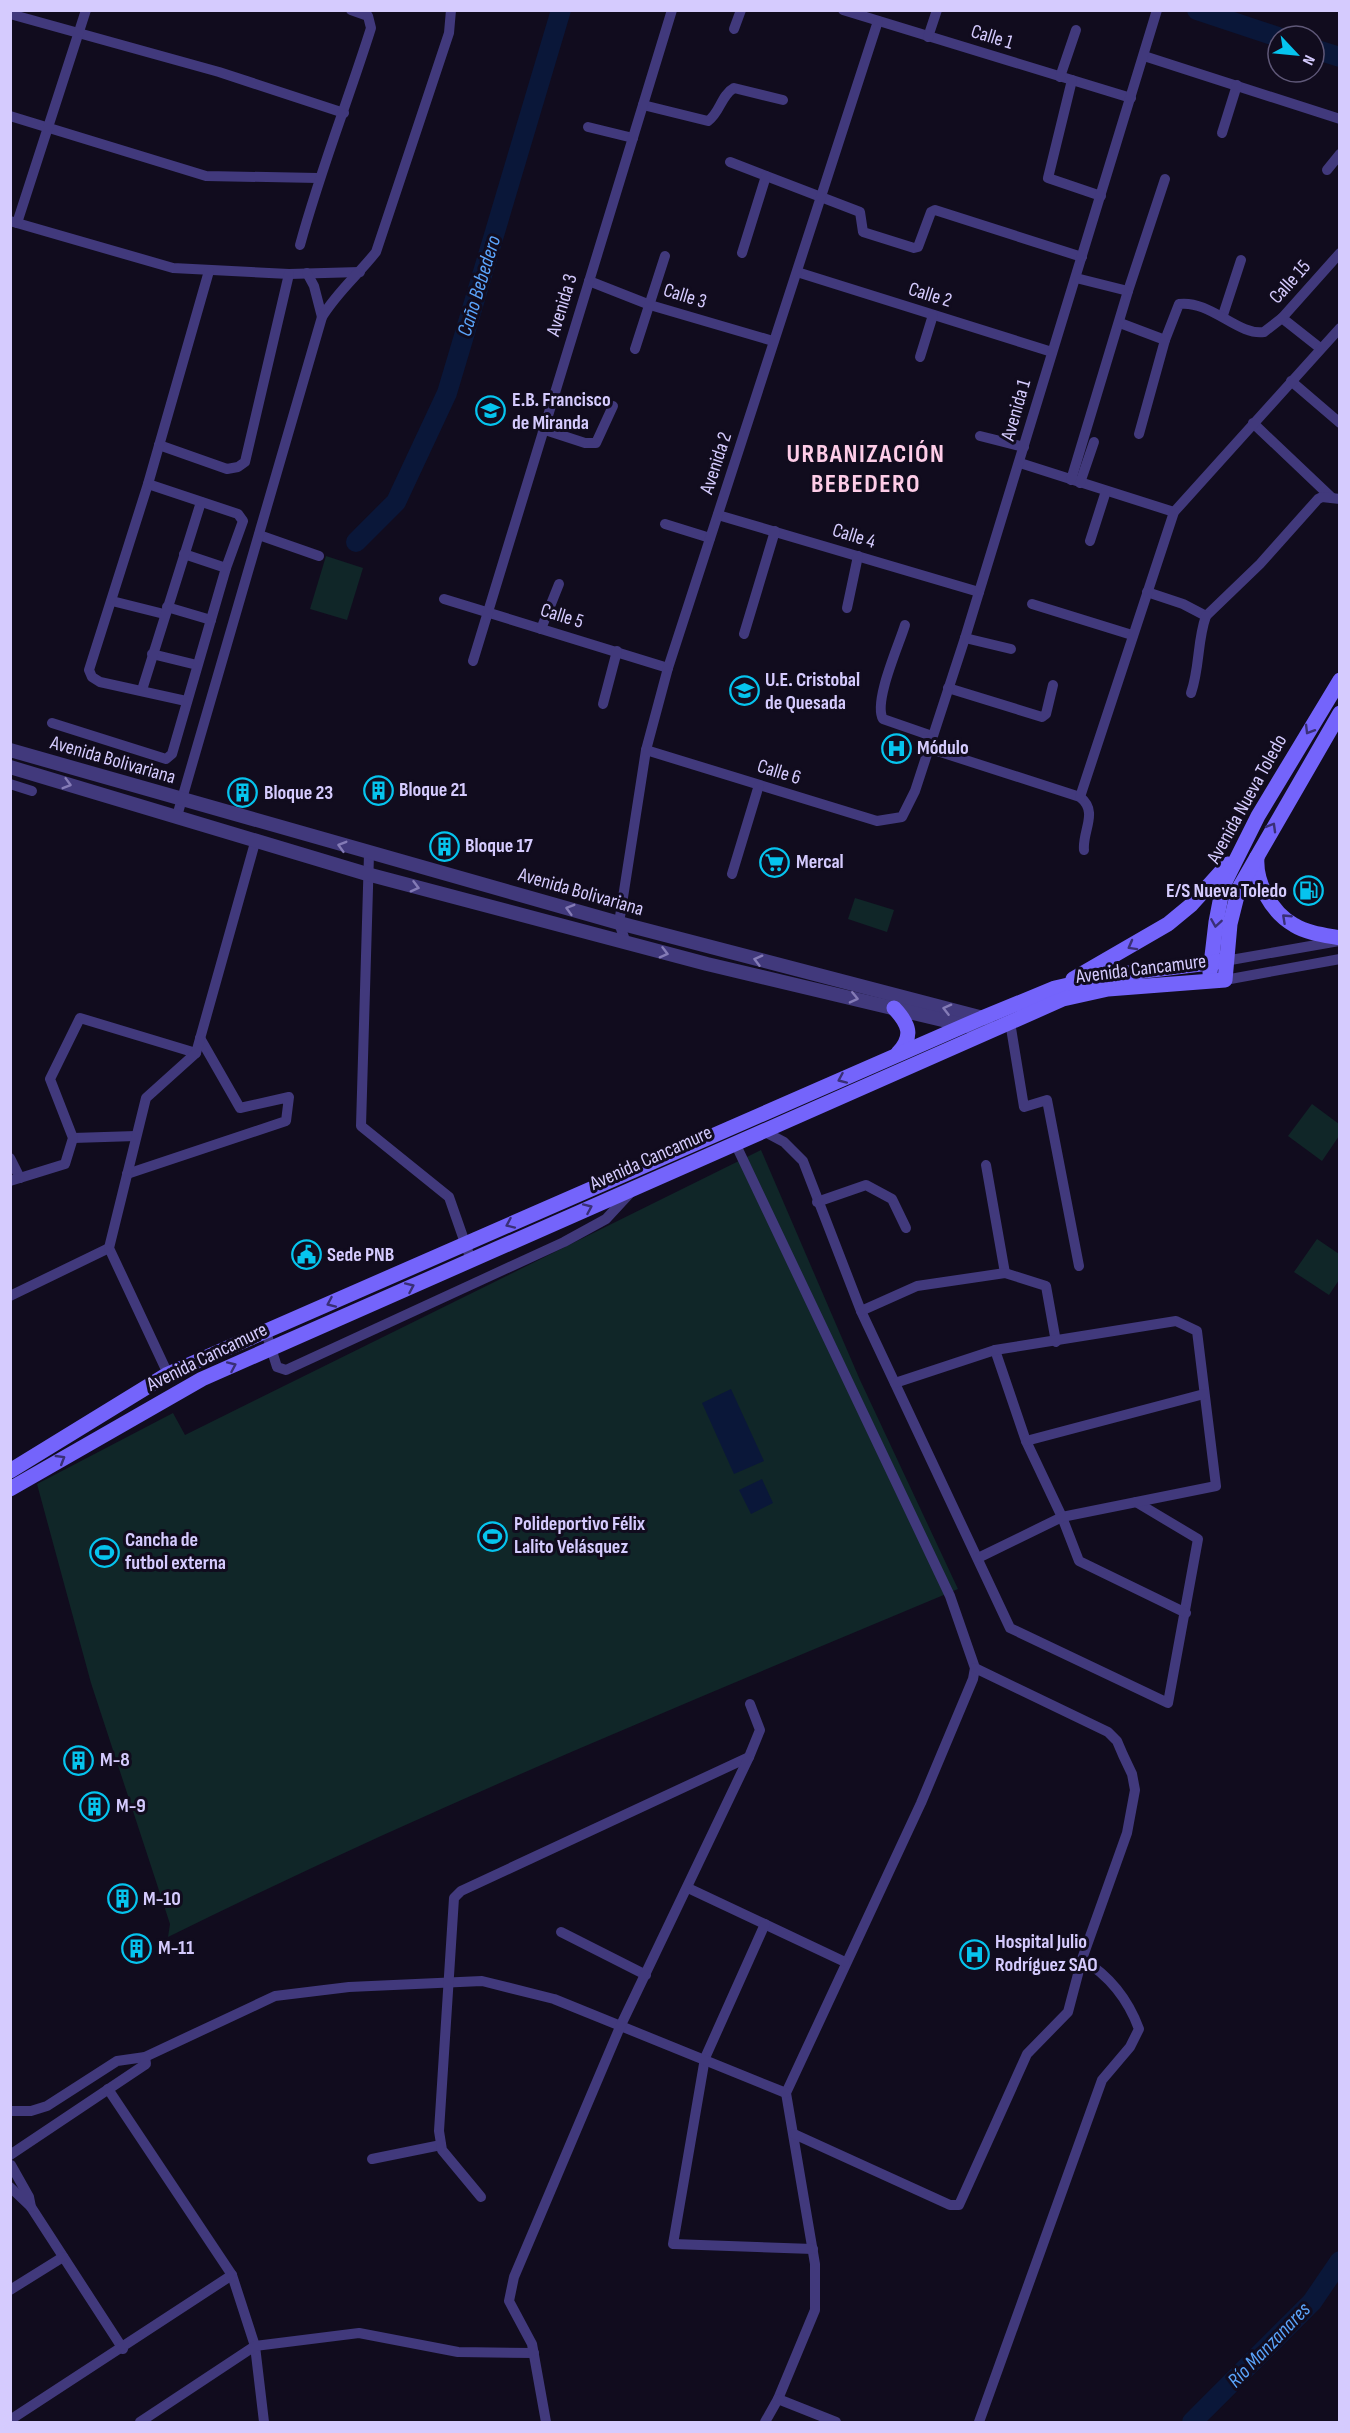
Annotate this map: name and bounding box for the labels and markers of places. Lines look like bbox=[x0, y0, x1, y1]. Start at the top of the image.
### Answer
place label: E.B. Francisco de Miranda bbox=[512, 388, 611, 435]
school or university icon: E.B. Francisco de Miranda bbox=[475, 395, 507, 427]
place label: U.E. Cristobal de Quesada bbox=[765, 668, 860, 715]
school or university icon: U.E. Cristobal de Quesada bbox=[728, 675, 760, 707]
hospital icon: Módulo bbox=[880, 732, 912, 764]
place label: Módulo bbox=[917, 736, 969, 760]
building icon: Bloque 21 bbox=[362, 774, 394, 806]
building icon: Bloque 23 bbox=[227, 777, 259, 809]
place label: Bloque 21 bbox=[399, 778, 467, 802]
place label: Bloque 23 bbox=[264, 781, 333, 805]
building icon: Bloque 17 bbox=[428, 830, 460, 862]
place label: Bloque 17 bbox=[465, 834, 533, 858]
supermarket icon: Mercal bbox=[759, 846, 791, 878]
place label: Mercal bbox=[796, 850, 844, 874]
fuel station icon: E/S Nueva Toledo bbox=[1292, 875, 1324, 907]
place label: E/S Nueva Toledo bbox=[1166, 879, 1287, 903]
public building icon: Sede PNB bbox=[290, 1239, 322, 1271]
place label: Sede PNB bbox=[327, 1243, 394, 1267]
place label: Polideportivo Félix Lalito Velásquez bbox=[514, 1512, 646, 1559]
sports icon: Polideportivo Félix Lalito Velásquez bbox=[477, 1520, 509, 1552]
place label: Cancha de futbol externa bbox=[125, 1528, 226, 1575]
sports icon: Cancha de futbol externa bbox=[88, 1536, 120, 1568]
building icon: M-8 bbox=[63, 1744, 95, 1776]
place label: M-8 bbox=[100, 1748, 130, 1772]
building icon: M-9 bbox=[79, 1790, 111, 1822]
place label: M-9 bbox=[116, 1794, 146, 1818]
building icon: M-10 bbox=[106, 1883, 138, 1915]
place label: M-10 bbox=[143, 1887, 181, 1911]
place label: Hospital Julio Rodríguez SAO bbox=[995, 1930, 1098, 1977]
building icon: M-11 bbox=[121, 1932, 153, 1964]
place label: M-11 bbox=[158, 1936, 194, 1960]
hospital icon: Hospital Julio Rodríguez SAO bbox=[958, 1938, 990, 1970]

